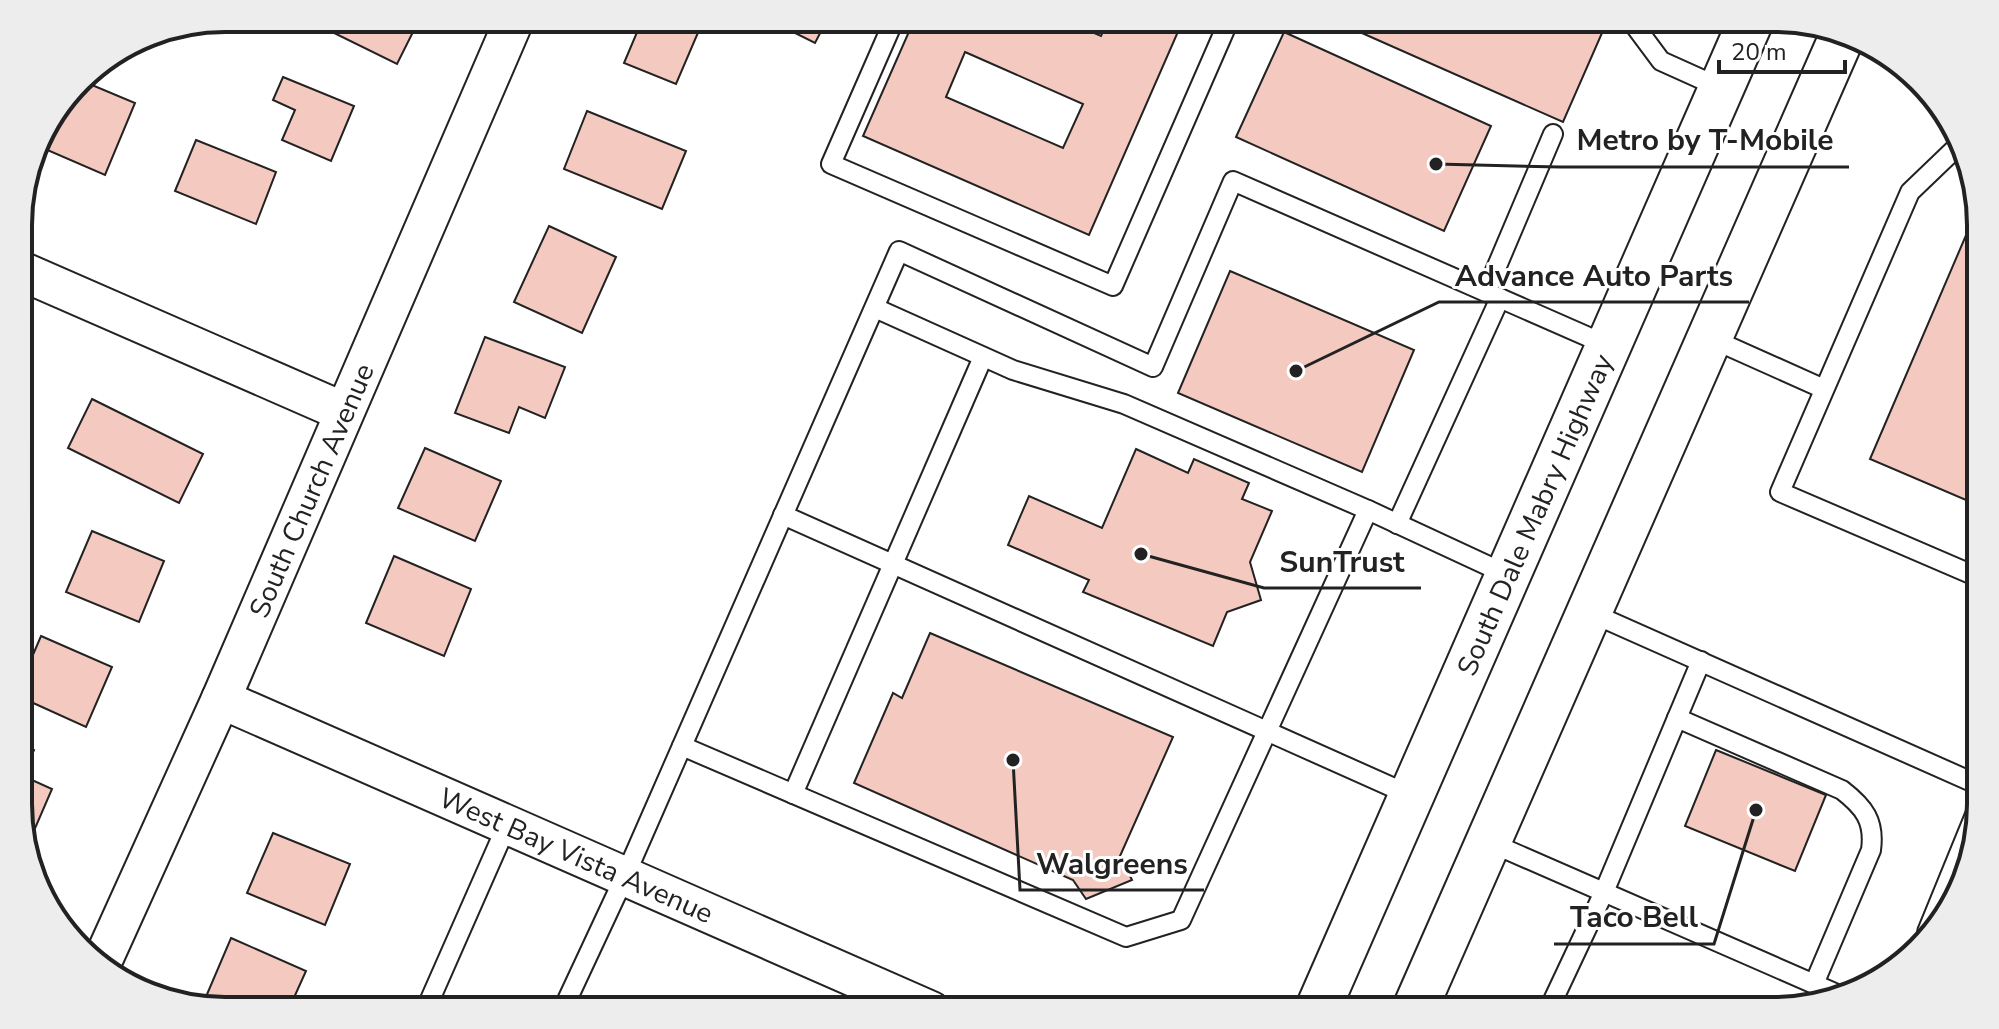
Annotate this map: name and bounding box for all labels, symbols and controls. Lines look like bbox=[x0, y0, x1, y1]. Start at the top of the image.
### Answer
scale bar bbox=[1719, 24, 1845, 74]
text: 20 m bbox=[1731, 36, 1787, 68]
callout: Metro by T-Mobile bbox=[1560, 113, 1849, 167]
text: Metro by T-Mobile bbox=[1576, 120, 1834, 161]
callout: Advance Auto Parts bbox=[1439, 248, 1749, 302]
text: Advance Auto Parts bbox=[1455, 256, 1733, 297]
street label: South Dale Mabry Highway bbox=[1448, 348, 1623, 682]
street label: South Church Avenue bbox=[240, 358, 384, 624]
callout: SunTrust bbox=[1264, 534, 1421, 588]
text: SunTrust bbox=[1279, 542, 1405, 583]
street label: West Bay Vista Avenue bbox=[433, 779, 719, 933]
callout: Walgreens bbox=[1020, 836, 1204, 890]
text: Walgreens bbox=[1036, 844, 1188, 885]
callout: Taco Bell bbox=[1554, 890, 1714, 944]
text: Taco Bell bbox=[1570, 897, 1698, 938]

